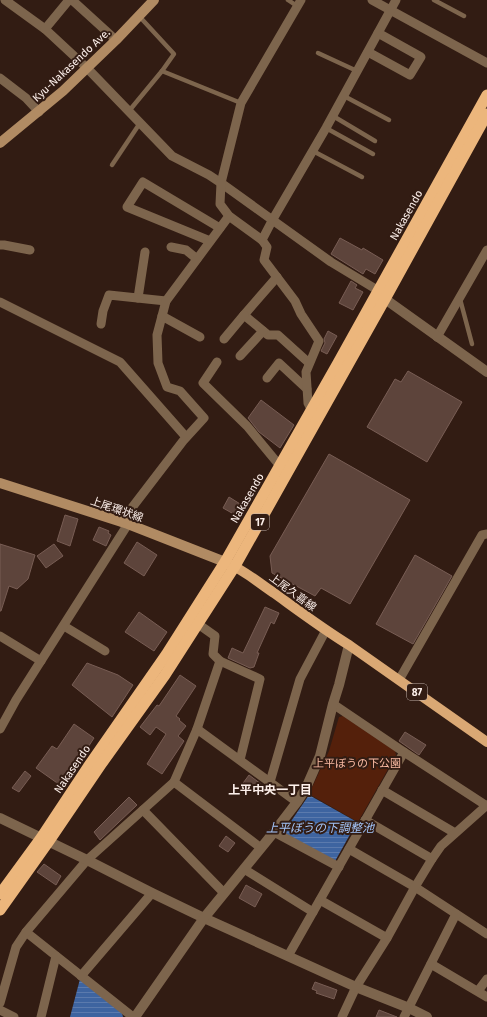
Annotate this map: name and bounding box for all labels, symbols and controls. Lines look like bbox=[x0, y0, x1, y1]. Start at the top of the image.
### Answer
street label: Kyu-Nakasendo Ave. bbox=[30, 26, 113, 105]
street label: Nakasendo bbox=[387, 188, 426, 243]
street label: Nakasendo bbox=[228, 471, 267, 525]
street label: 上尾環状線 bbox=[89, 494, 145, 525]
road number: 17 bbox=[251, 514, 269, 530]
street label: 上尾久喜線 bbox=[267, 571, 319, 614]
road number: 87 bbox=[407, 684, 427, 700]
street label: Nakasendo bbox=[52, 743, 93, 796]
park label: 上平ぼうの下公園 bbox=[313, 757, 401, 770]
district label: 上平中央一丁目 bbox=[228, 783, 312, 797]
water label: 上平ぼうの下調整池 bbox=[266, 821, 375, 835]

